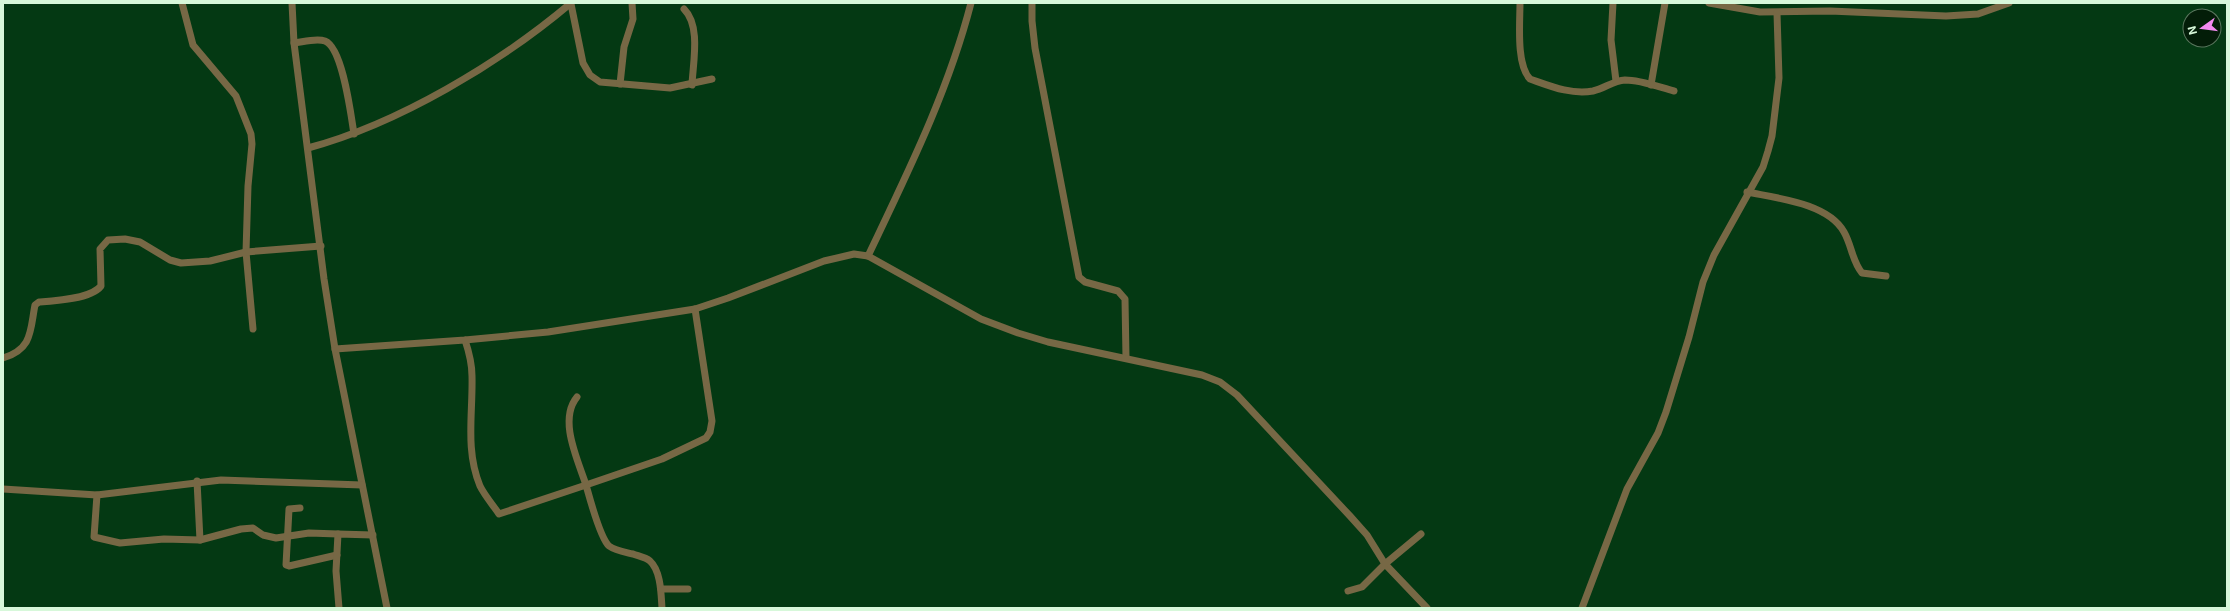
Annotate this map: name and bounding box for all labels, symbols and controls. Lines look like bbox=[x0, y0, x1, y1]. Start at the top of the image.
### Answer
north arrow bbox=[2182, 8, 2222, 48]
text: N bbox=[2184, 25, 2200, 36]

